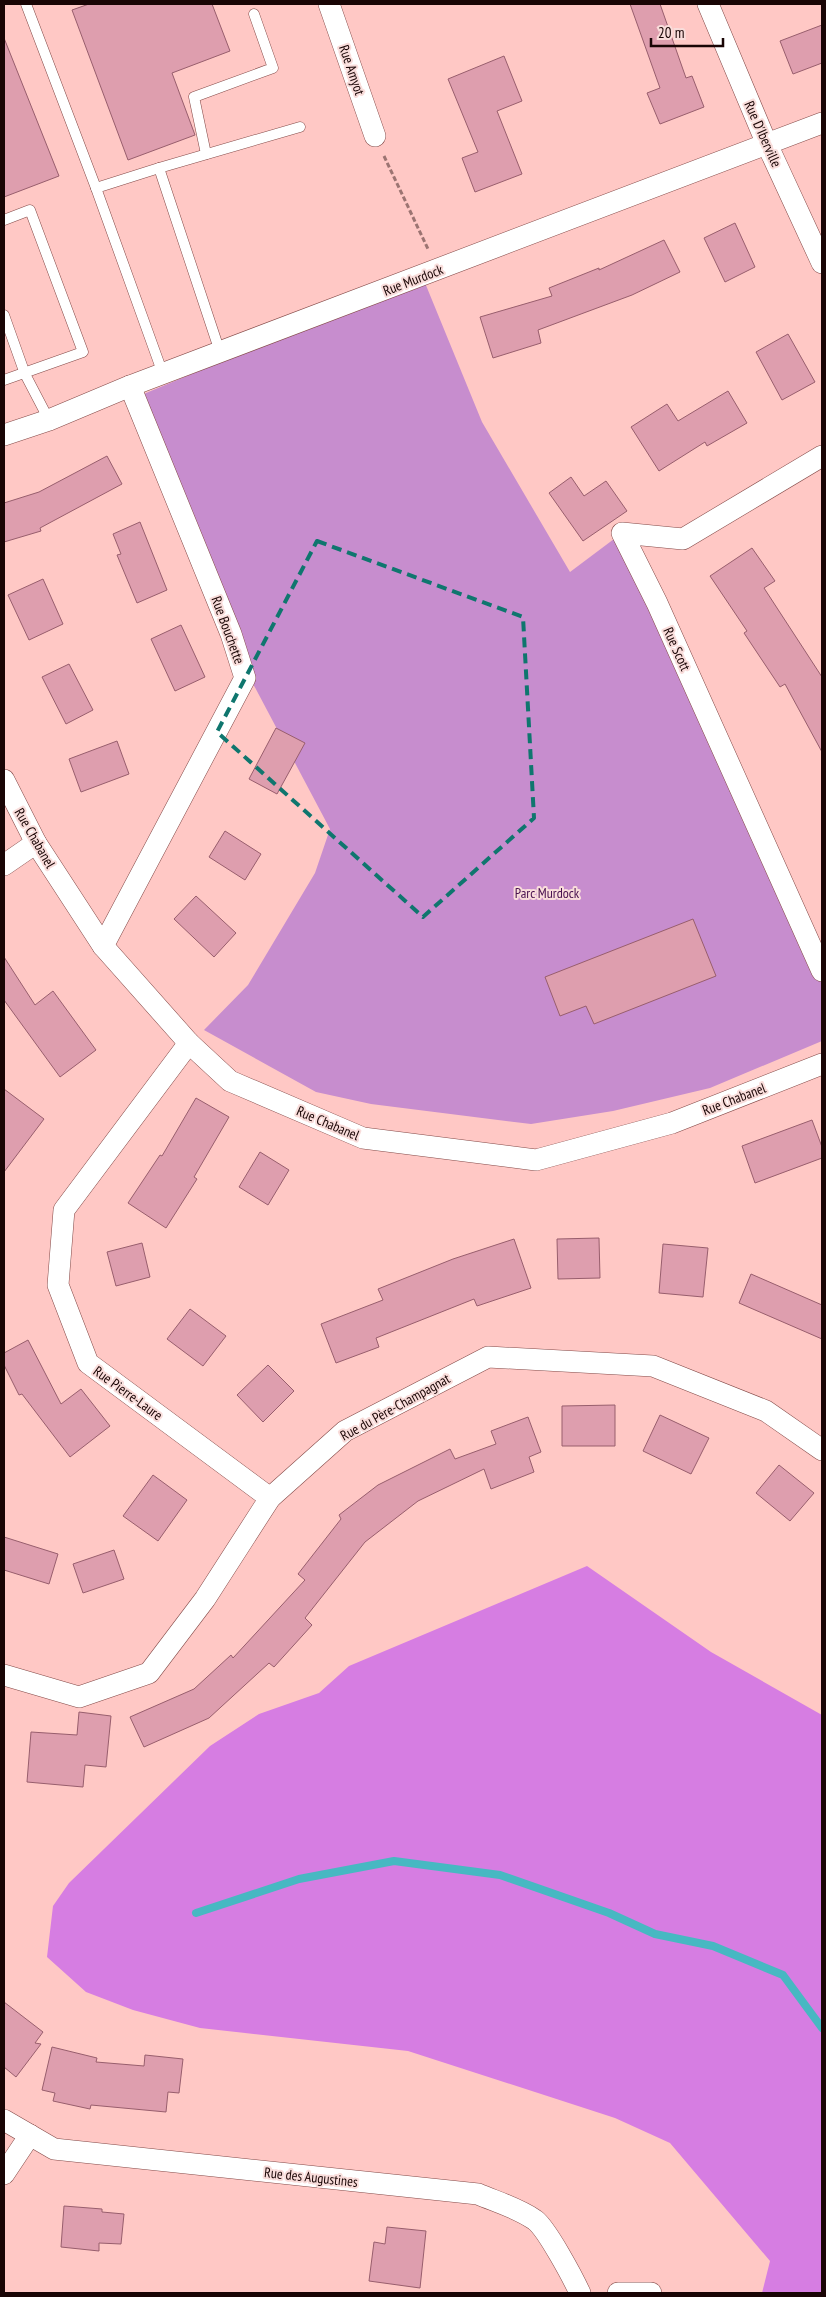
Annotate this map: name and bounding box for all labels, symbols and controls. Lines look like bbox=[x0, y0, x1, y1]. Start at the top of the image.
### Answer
scale bar bbox=[651, 15, 724, 47]
text: 20 m bbox=[658, 23, 684, 42]
street label: Rue Amyot bbox=[335, 42, 369, 98]
street label: Rue D'Iberville bbox=[740, 98, 786, 170]
street label: Rue Murdock bbox=[380, 260, 446, 300]
street label: Rue Bouchette bbox=[207, 594, 249, 666]
street label: Rue Scott bbox=[659, 624, 695, 674]
street label: Rue Chabanel bbox=[11, 805, 60, 872]
park label: Parc Murdock bbox=[515, 884, 580, 902]
street label: Rue Chabanel bbox=[700, 1078, 769, 1119]
street label: Rue Chabanel bbox=[294, 1102, 363, 1145]
street label: Rue Pierre-Laure bbox=[90, 1362, 166, 1424]
street label: Rue du Père-Champagnat bbox=[337, 1369, 453, 1445]
street label: Rue des Augustines bbox=[263, 2163, 359, 2191]

